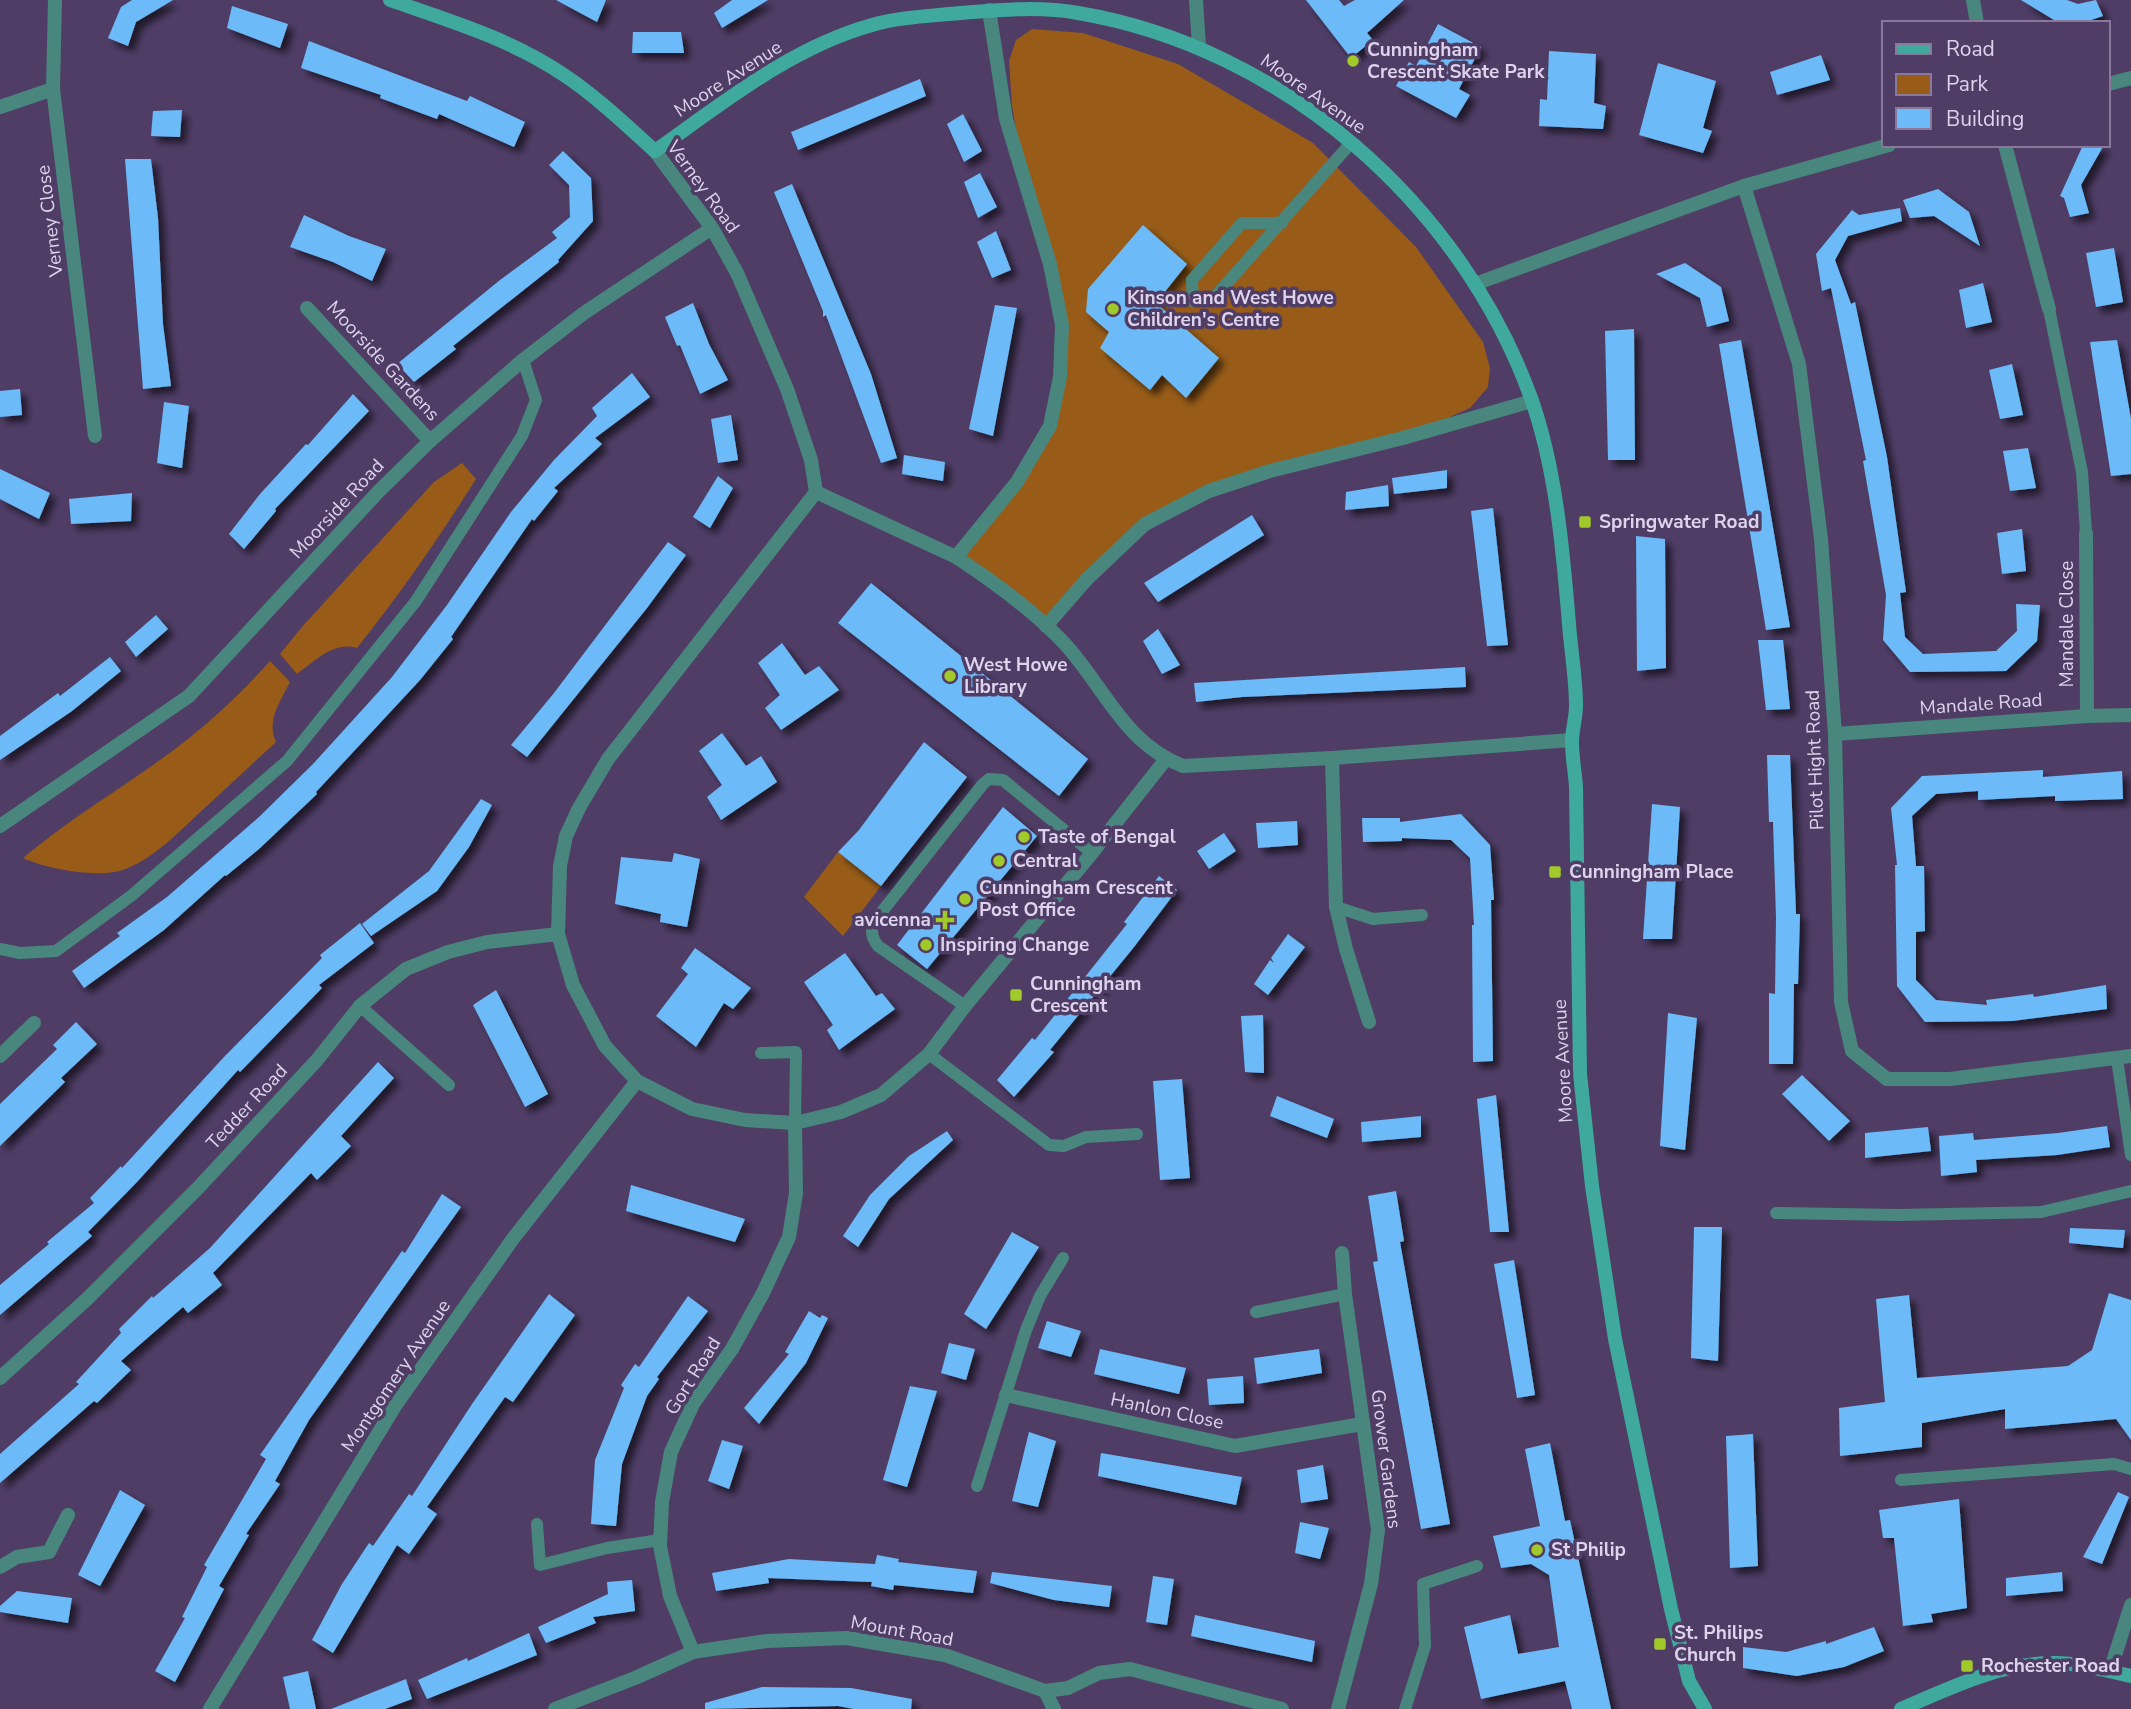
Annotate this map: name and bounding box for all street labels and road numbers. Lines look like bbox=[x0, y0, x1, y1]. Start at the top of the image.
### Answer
street label: Moore Avenue bbox=[669, 34, 787, 124]
street label: Moore Avenue bbox=[1255, 48, 1371, 140]
street label: Verney Road bbox=[660, 135, 745, 239]
street label: Verney Close bbox=[30, 164, 70, 279]
street label: Moorside Gardens bbox=[321, 295, 445, 427]
street label: Moorside Road bbox=[284, 453, 390, 565]
street label: Mandale Close bbox=[2054, 561, 2080, 687]
street label: Mandale Road bbox=[1919, 687, 2043, 721]
street label: Pilot Hight Road bbox=[1800, 689, 1830, 831]
street label: Moore Avenue bbox=[1547, 999, 1579, 1123]
street label: Tedder Road bbox=[201, 1059, 293, 1155]
street label: Montgomery Avenue bbox=[335, 1295, 457, 1457]
street label: Gort Road bbox=[659, 1332, 727, 1420]
street label: Hanlon Close bbox=[1108, 1386, 1226, 1436]
street label: Grower Gardens bbox=[1365, 1388, 1407, 1530]
street label: Mount Road bbox=[849, 1609, 955, 1653]

